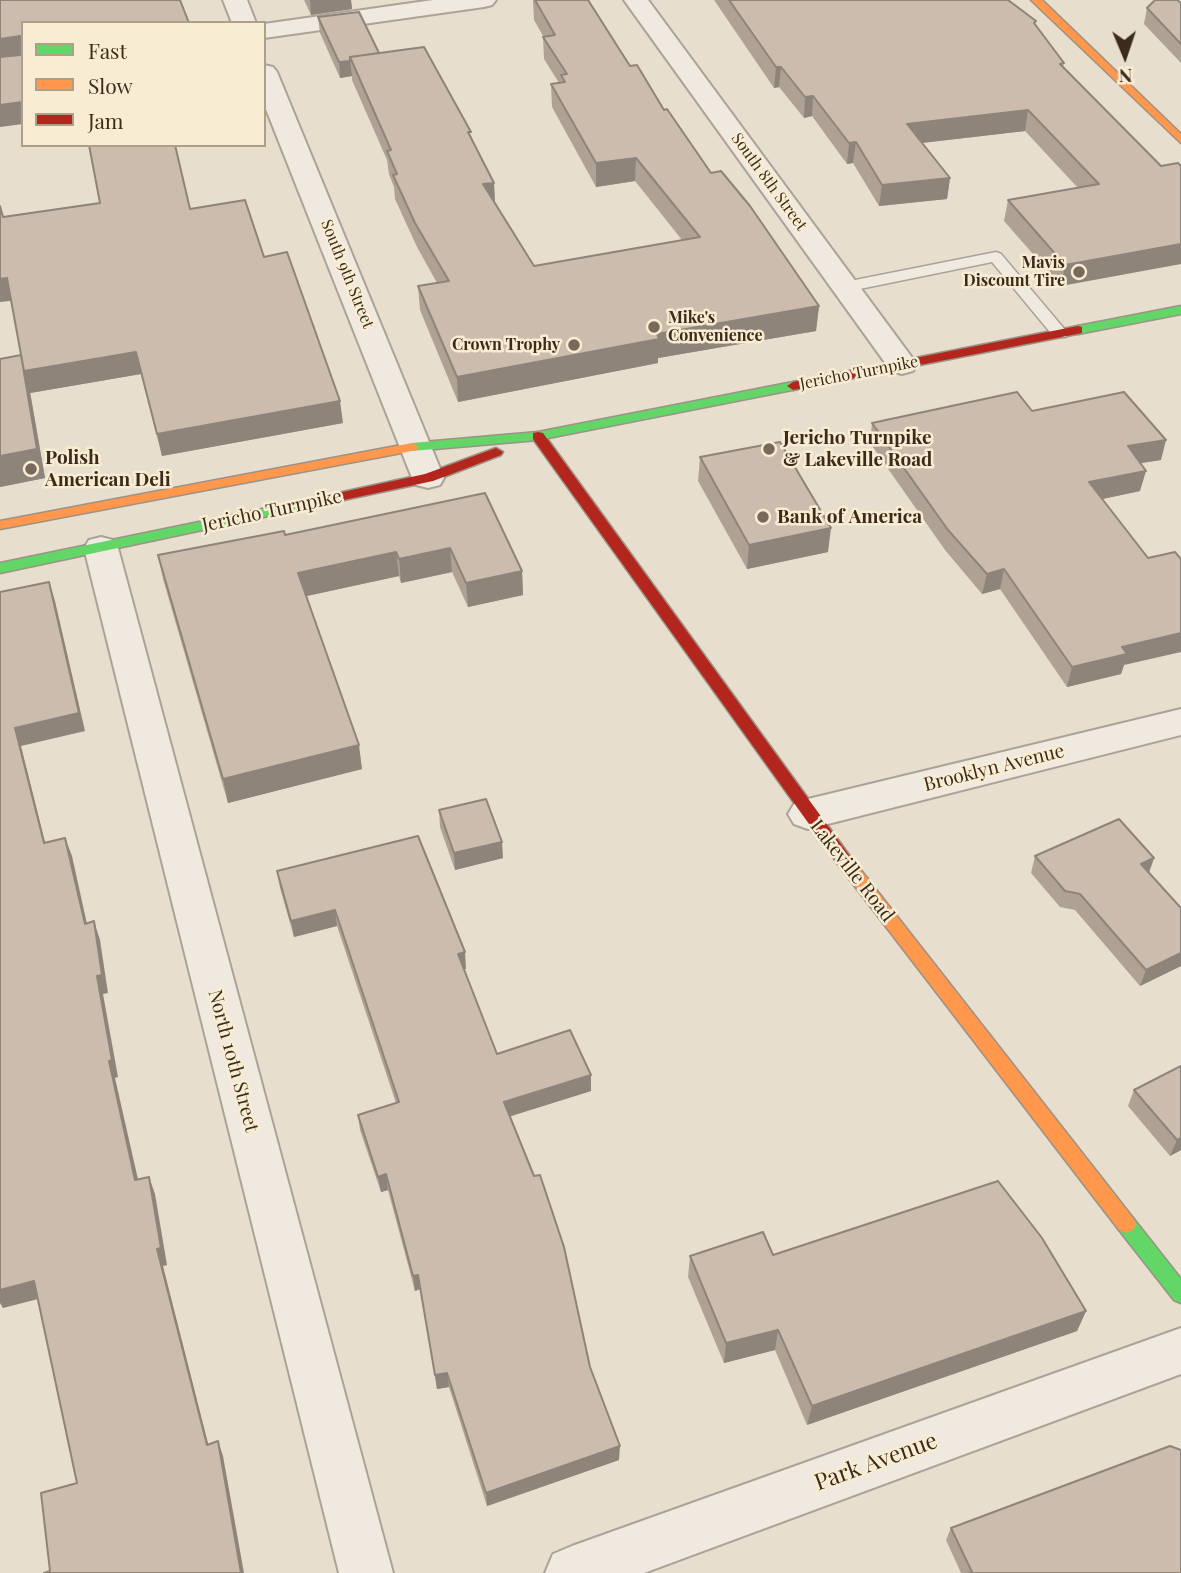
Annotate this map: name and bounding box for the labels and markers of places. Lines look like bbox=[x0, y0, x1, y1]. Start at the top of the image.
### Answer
place label: Mavis Discount Tire bbox=[963, 253, 1065, 291]
marker: Mavis Discount Tire bbox=[1071, 264, 1087, 280]
place label: Mike's Convenience bbox=[668, 308, 762, 346]
marker: Mike's Convenience bbox=[646, 319, 662, 335]
place label: Crown Trophy bbox=[452, 335, 560, 355]
marker: Crown Trophy bbox=[566, 337, 582, 353]
place label: Jericho Turnpike & Lakeville Road bbox=[783, 427, 932, 471]
marker: Jericho Turnpike & Lakeville Road bbox=[761, 441, 777, 457]
place label: Polish American Deli bbox=[45, 447, 171, 491]
marker: Polish American Deli bbox=[23, 461, 39, 477]
place label: Bank of America bbox=[777, 506, 922, 528]
marker: Bank of America bbox=[755, 509, 771, 525]

